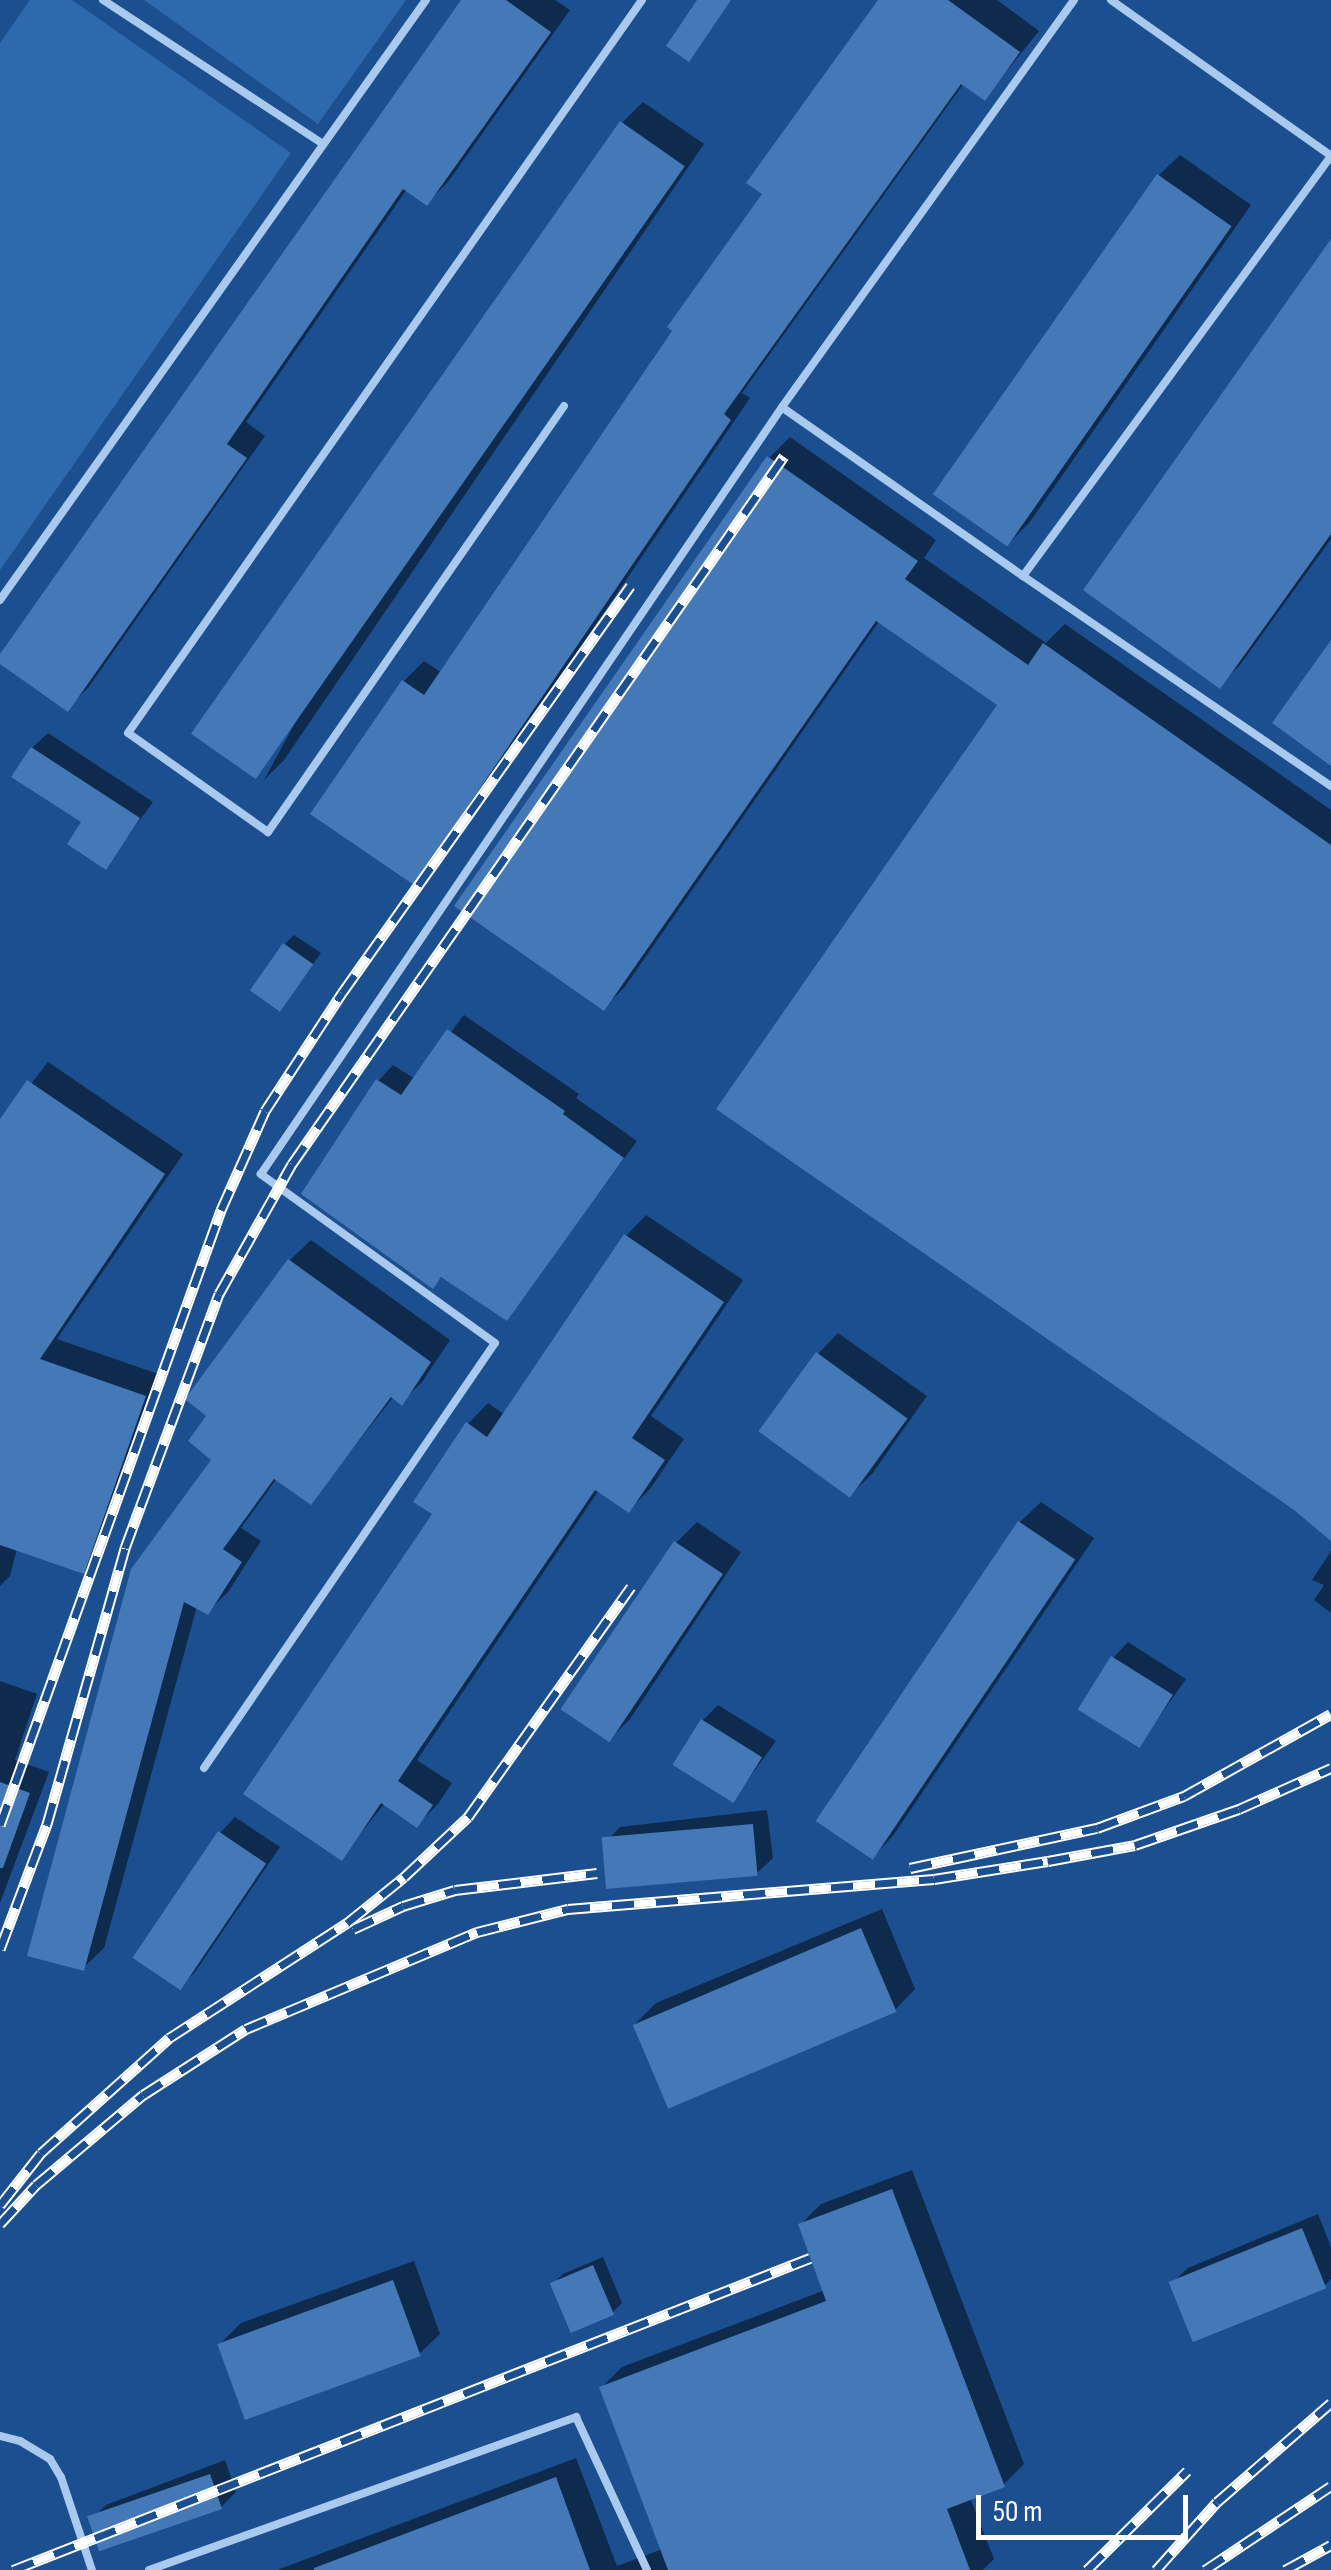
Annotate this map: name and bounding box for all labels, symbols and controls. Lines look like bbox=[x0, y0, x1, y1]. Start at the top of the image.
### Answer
scale bar bbox=[981, 2475, 1194, 2537]
text: 50 m bbox=[993, 2494, 1042, 2530]

